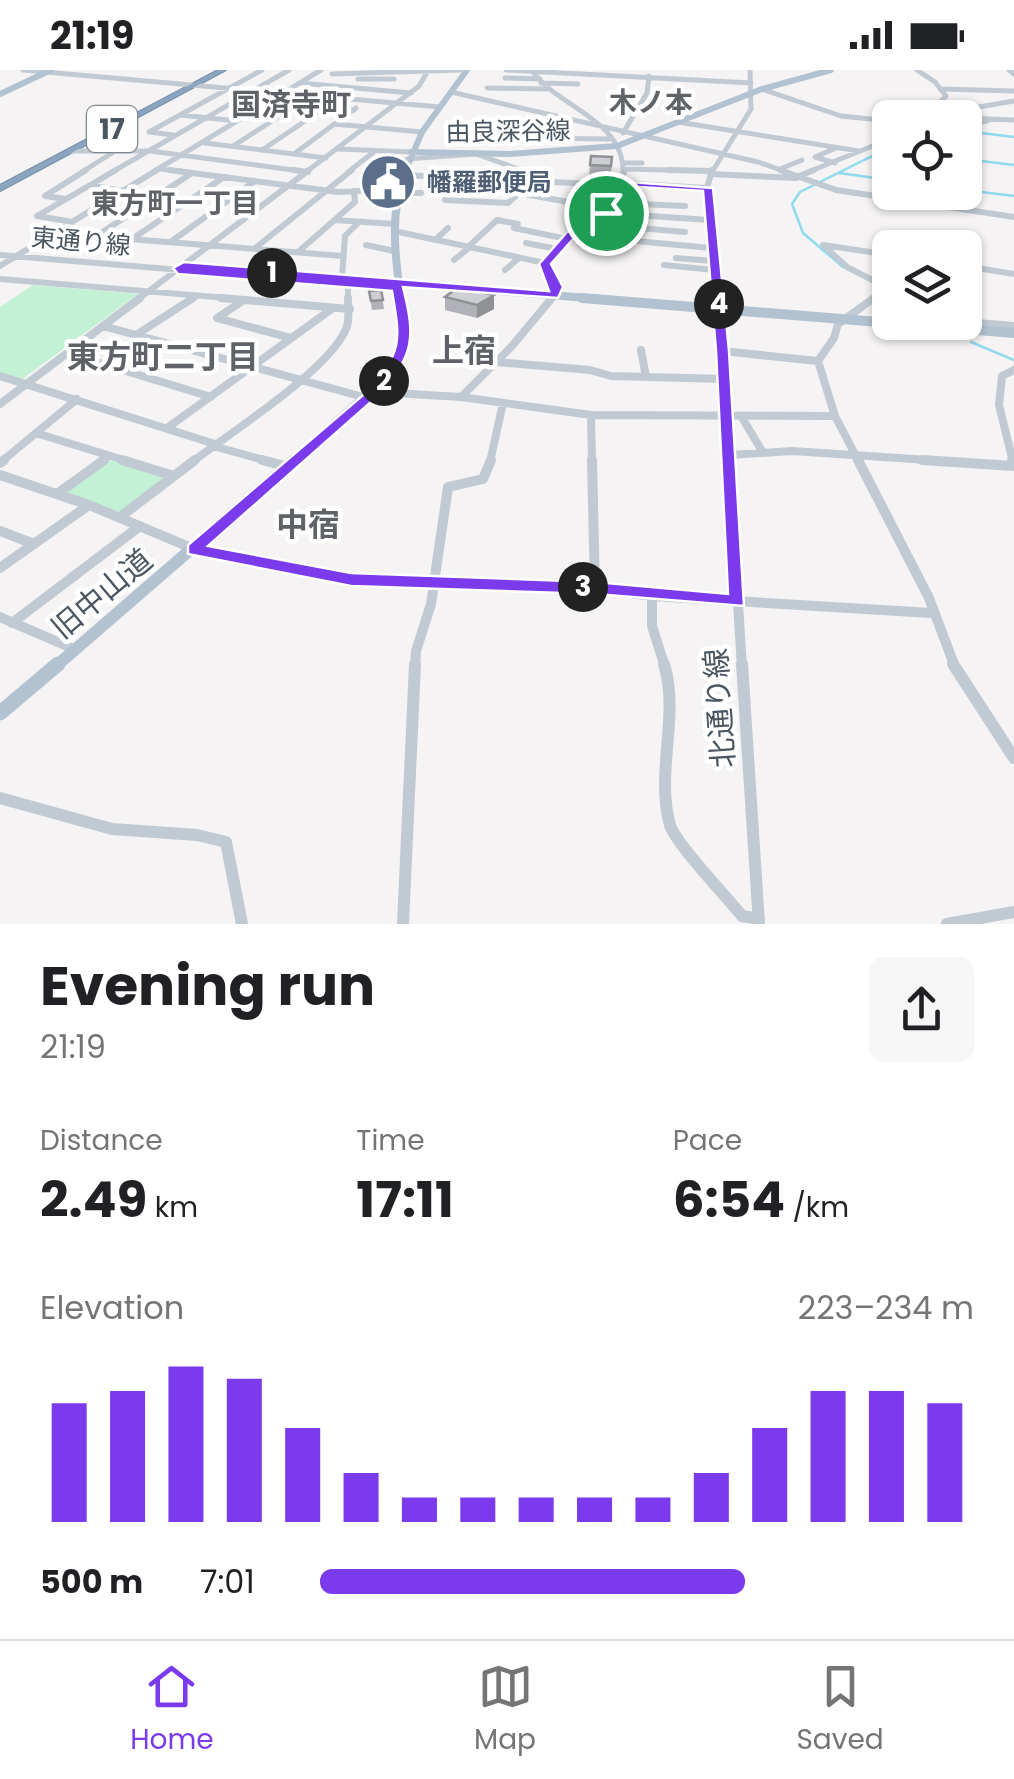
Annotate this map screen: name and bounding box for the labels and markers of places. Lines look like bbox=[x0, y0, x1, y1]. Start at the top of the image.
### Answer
public building icon: 幡羅郵便局 bbox=[358, 152, 418, 212]
place label: 幡羅郵便局 bbox=[427, 165, 552, 200]
pin bbox=[564, 171, 649, 256]
pin: 1 bbox=[247, 248, 297, 298]
pin: 4 bbox=[694, 279, 744, 329]
pin: 2 bbox=[359, 356, 409, 406]
pin: 3 bbox=[558, 562, 608, 612]

